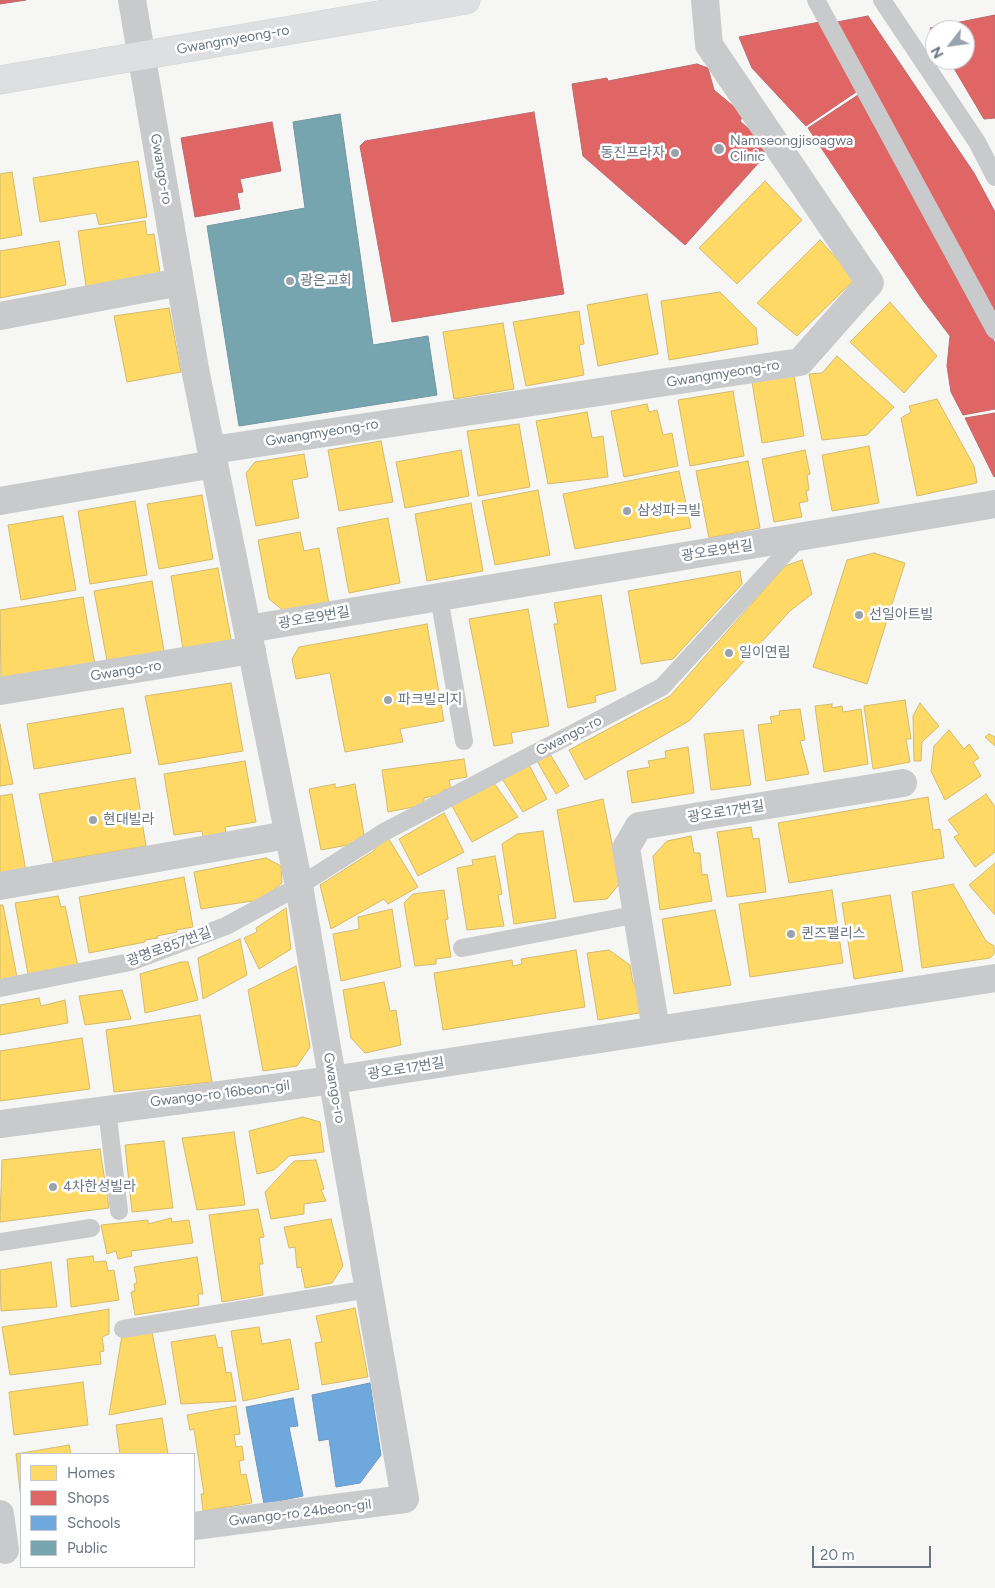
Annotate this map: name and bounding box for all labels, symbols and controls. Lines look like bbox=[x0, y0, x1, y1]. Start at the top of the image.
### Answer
north arrow bbox=[925, 20, 975, 70]
street label: Gwangmyeong-ro bbox=[175, 22, 291, 58]
text: N bbox=[927, 43, 948, 61]
street label: Gwango-ro bbox=[147, 132, 175, 206]
place label: Namseongjisoagwa Clinic bbox=[730, 133, 853, 166]
marker: Namseongjisoagwa Clinic bbox=[712, 142, 726, 156]
place label: 동진프라자 bbox=[601, 145, 665, 161]
marker: 동진프라자 bbox=[669, 147, 681, 159]
place label: 광은교회 bbox=[300, 273, 352, 289]
marker: 광은교회 bbox=[284, 275, 296, 287]
street label: Gwangmyeong-ro bbox=[665, 357, 781, 391]
street label: Gwangmyeong-ro bbox=[264, 416, 380, 450]
place label: 삼성파크빌 bbox=[637, 503, 701, 519]
marker: 삼성파크빌 bbox=[621, 505, 633, 517]
street label: 광오로9번길 bbox=[680, 537, 754, 565]
street label: 광오로9번길 bbox=[277, 603, 351, 633]
place label: 선일아트빌 bbox=[869, 607, 933, 623]
marker: 선일아트빌 bbox=[853, 609, 865, 621]
place label: 일이연립 bbox=[739, 645, 791, 661]
marker: 일이연립 bbox=[723, 647, 735, 659]
street label: Gwango-ro bbox=[89, 657, 163, 685]
place label: 파크빌리지 bbox=[398, 692, 462, 708]
marker: 파크빌리지 bbox=[382, 694, 394, 706]
street label: Gwango-ro bbox=[533, 712, 605, 760]
street label: 광오로17번길 bbox=[686, 798, 766, 826]
place label: 현대빌라 bbox=[103, 812, 155, 828]
marker: 현대빌라 bbox=[87, 814, 99, 826]
street label: 광명로857번길 bbox=[125, 924, 213, 970]
place label: 퀸즈팰리스 bbox=[801, 926, 865, 942]
marker: 퀸즈팰리스 bbox=[785, 928, 797, 940]
street label: Gwango-ro bbox=[320, 1051, 348, 1125]
street label: 광오로17번길 bbox=[366, 1055, 446, 1083]
street label: Gwango-ro 16beon-gil bbox=[149, 1077, 291, 1111]
place label: 4차한성빌라 bbox=[63, 1179, 136, 1195]
marker: 4차한성빌라 bbox=[47, 1181, 59, 1193]
legend bbox=[20, 1453, 195, 1568]
text: Homes bbox=[67, 1464, 115, 1482]
text: Shops bbox=[67, 1489, 109, 1507]
street label: Gwango-ro 24beon-gil bbox=[228, 1496, 372, 1530]
text: Schools bbox=[67, 1514, 120, 1532]
scale bar bbox=[815, 1536, 934, 1568]
text: Public bbox=[67, 1539, 108, 1557]
text: 20 m bbox=[820, 1546, 854, 1564]

